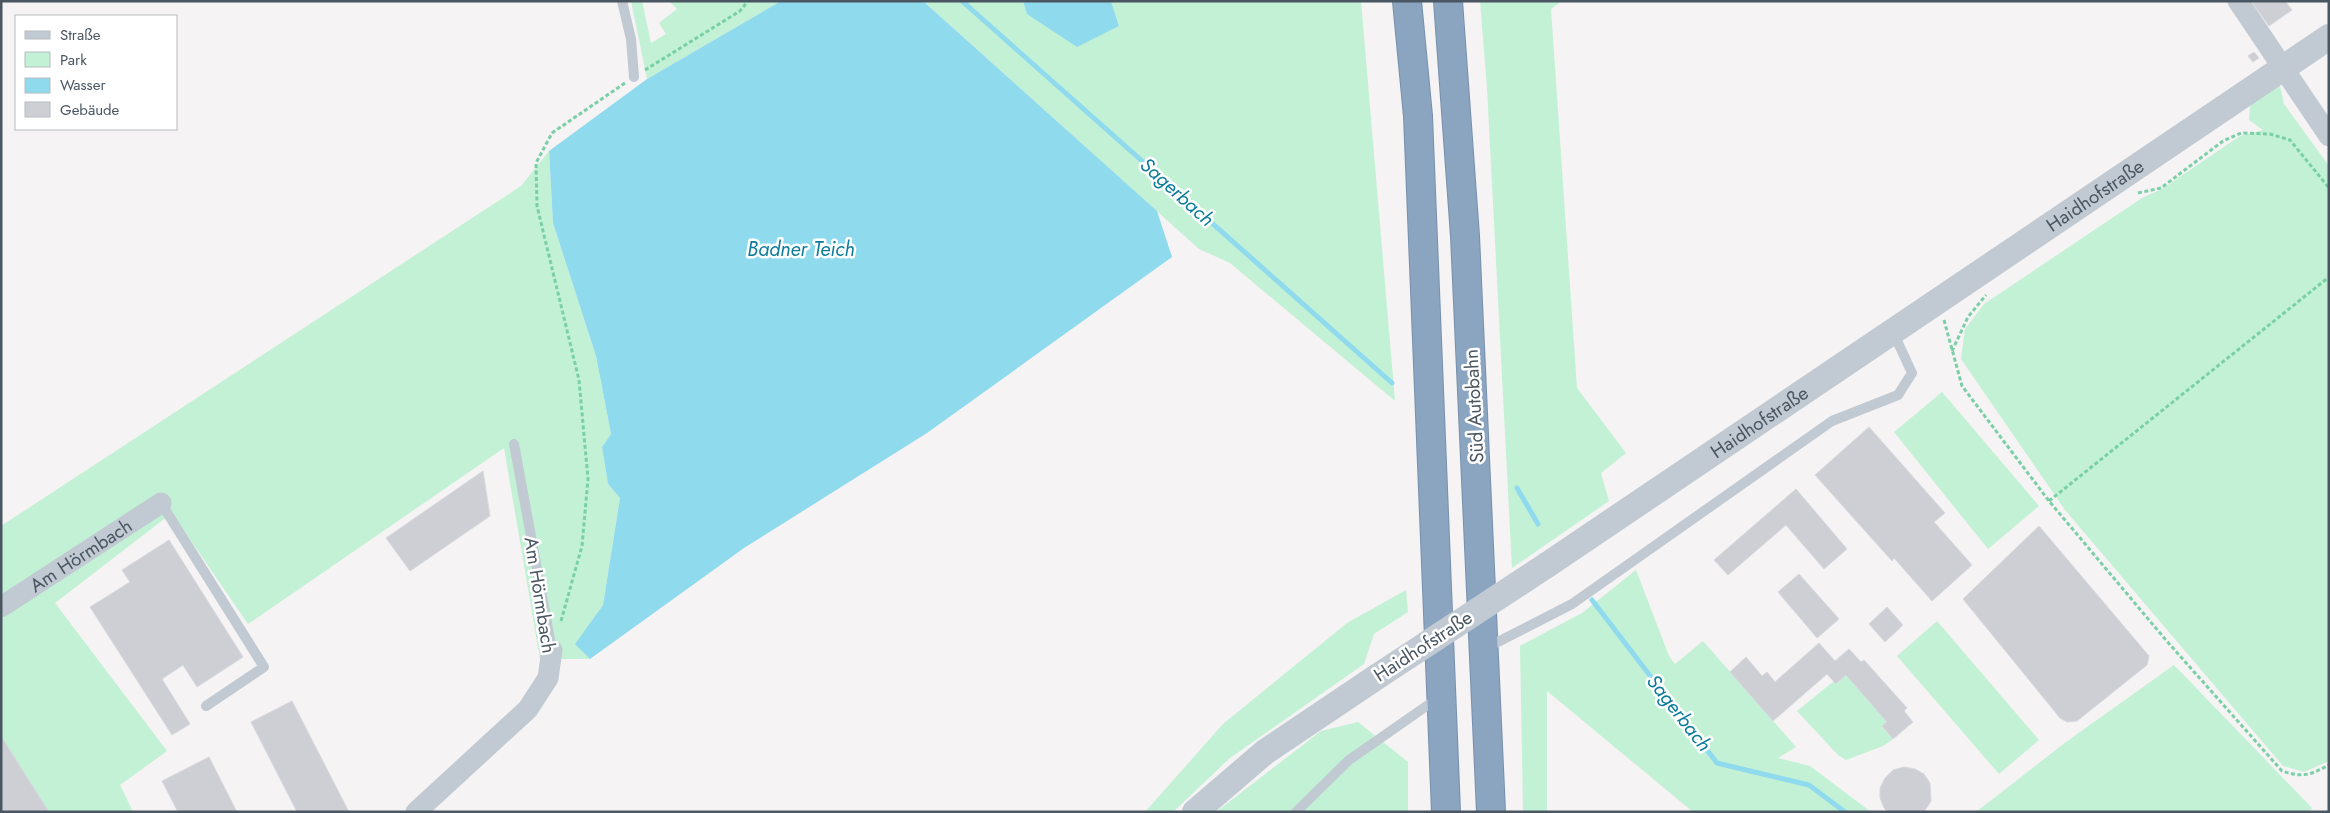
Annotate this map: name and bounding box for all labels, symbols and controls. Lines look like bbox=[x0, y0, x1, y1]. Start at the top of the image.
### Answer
legend bbox=[15, 15, 178, 130]
text: Straße bbox=[60, 24, 101, 46]
text: Park bbox=[60, 49, 87, 71]
text: Wasser bbox=[60, 74, 106, 96]
text: Gebäude bbox=[60, 99, 120, 121]
water label: Sagerbach bbox=[1133, 151, 1221, 233]
street label: Haidhofstraße bbox=[2041, 152, 2149, 238]
water label: Badner Teich bbox=[747, 235, 855, 264]
street label: Süd Autobahn bbox=[1458, 348, 1490, 464]
street label: Haidhofstraße bbox=[1705, 379, 1814, 464]
street label: Am Hörmbach bbox=[24, 512, 137, 599]
street label: Am Hörmbach bbox=[517, 535, 563, 655]
street label: Haidhofstraße bbox=[1368, 604, 1478, 688]
water label: Sagerbach bbox=[1640, 668, 1718, 758]

